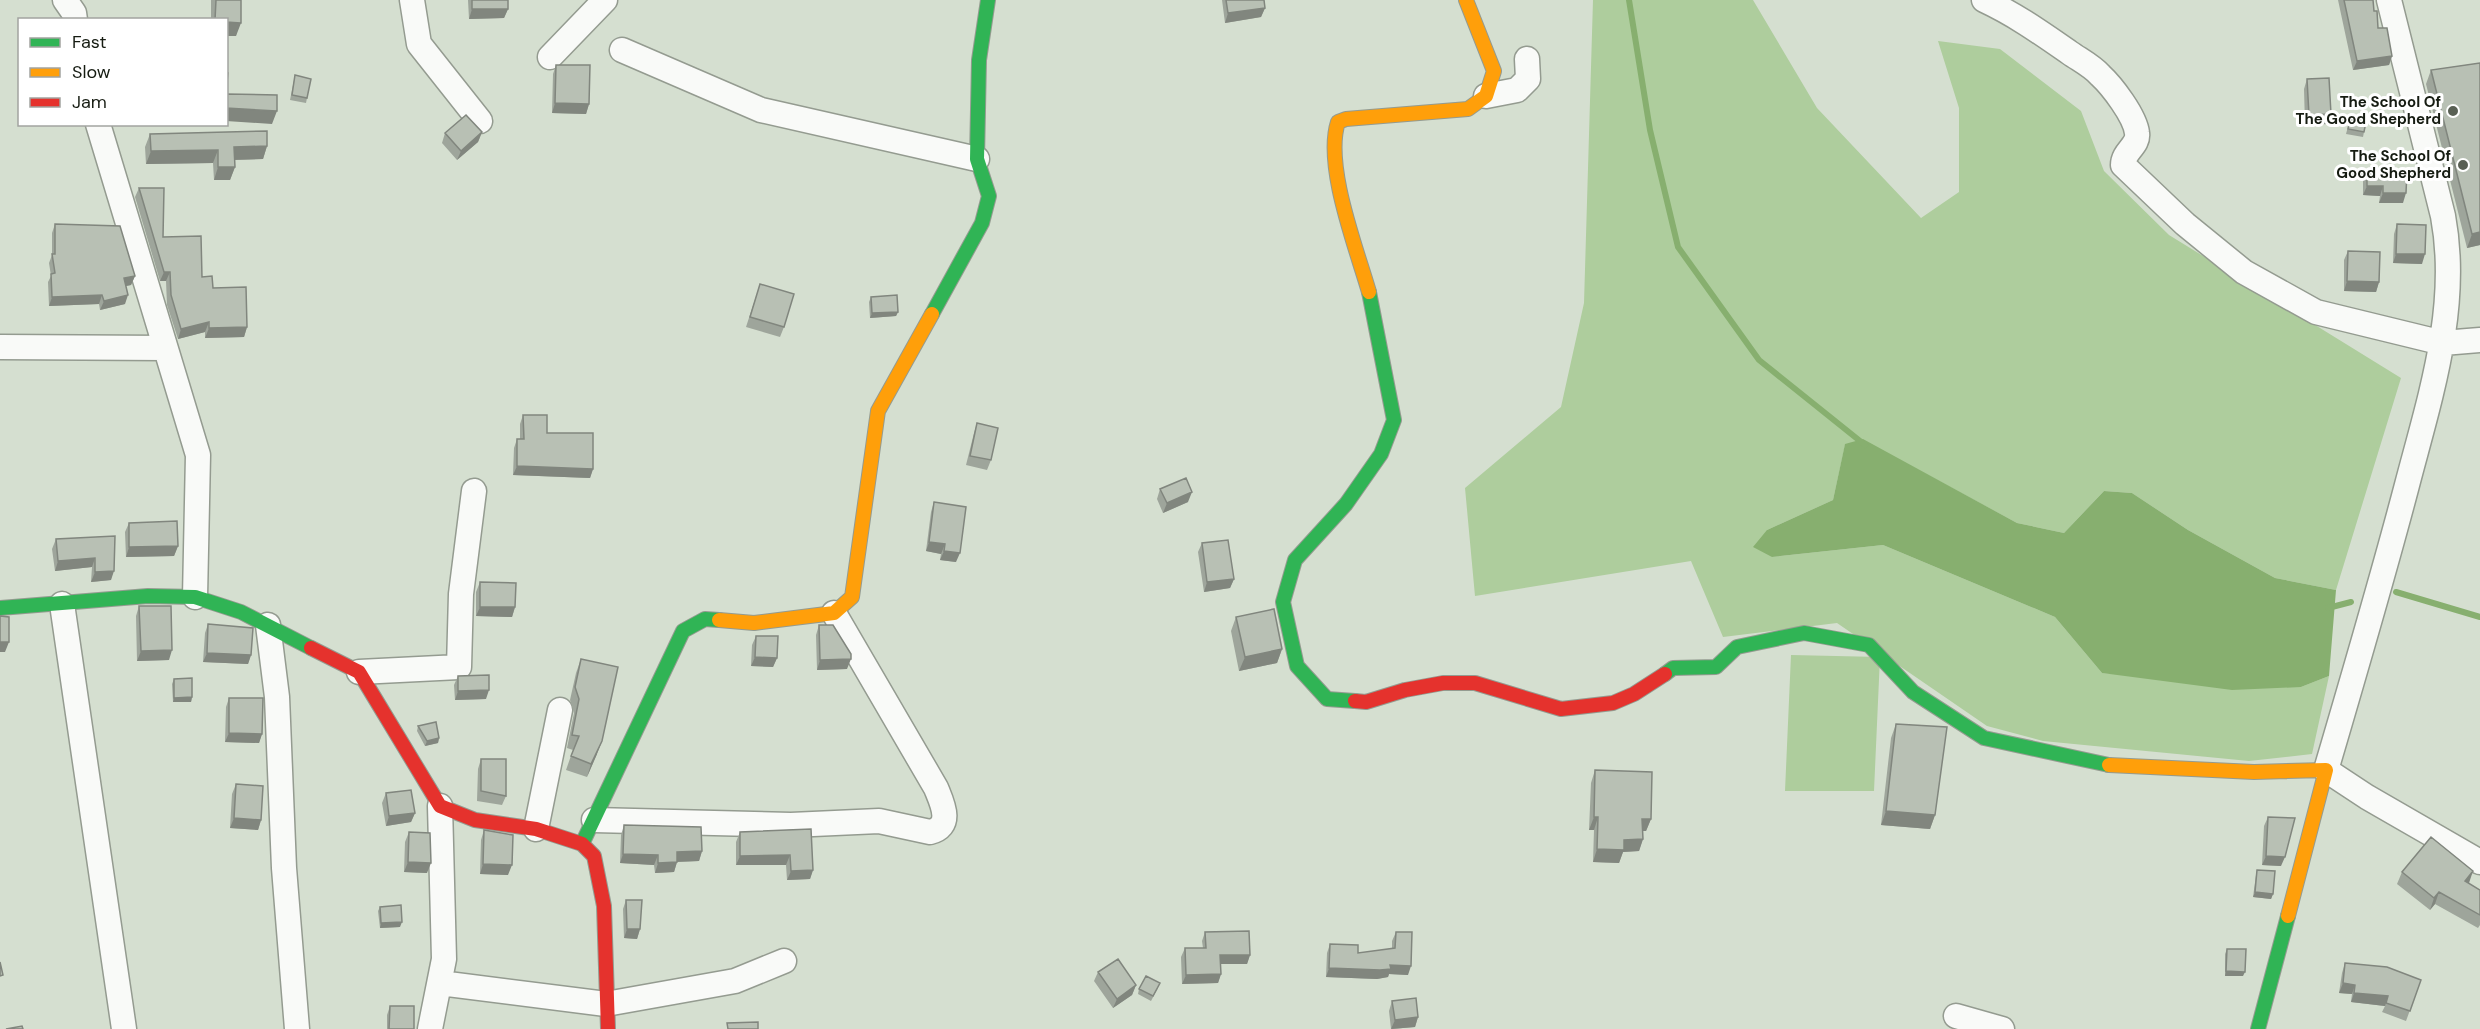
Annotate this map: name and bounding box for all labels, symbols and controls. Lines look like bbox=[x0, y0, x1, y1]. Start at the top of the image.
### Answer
legend bbox=[18, 18, 228, 126]
text: Fast bbox=[72, 30, 107, 54]
text: Slow bbox=[72, 60, 111, 84]
text: Jam bbox=[72, 90, 107, 114]
place label: The School Of The Good Shepherd bbox=[2296, 92, 2441, 129]
marker: The School Of The Good Shepherd bbox=[2446, 104, 2460, 118]
place label: The School Of Good Shepherd bbox=[2336, 146, 2451, 183]
marker: The School Of Good Shepherd bbox=[2456, 158, 2470, 172]

